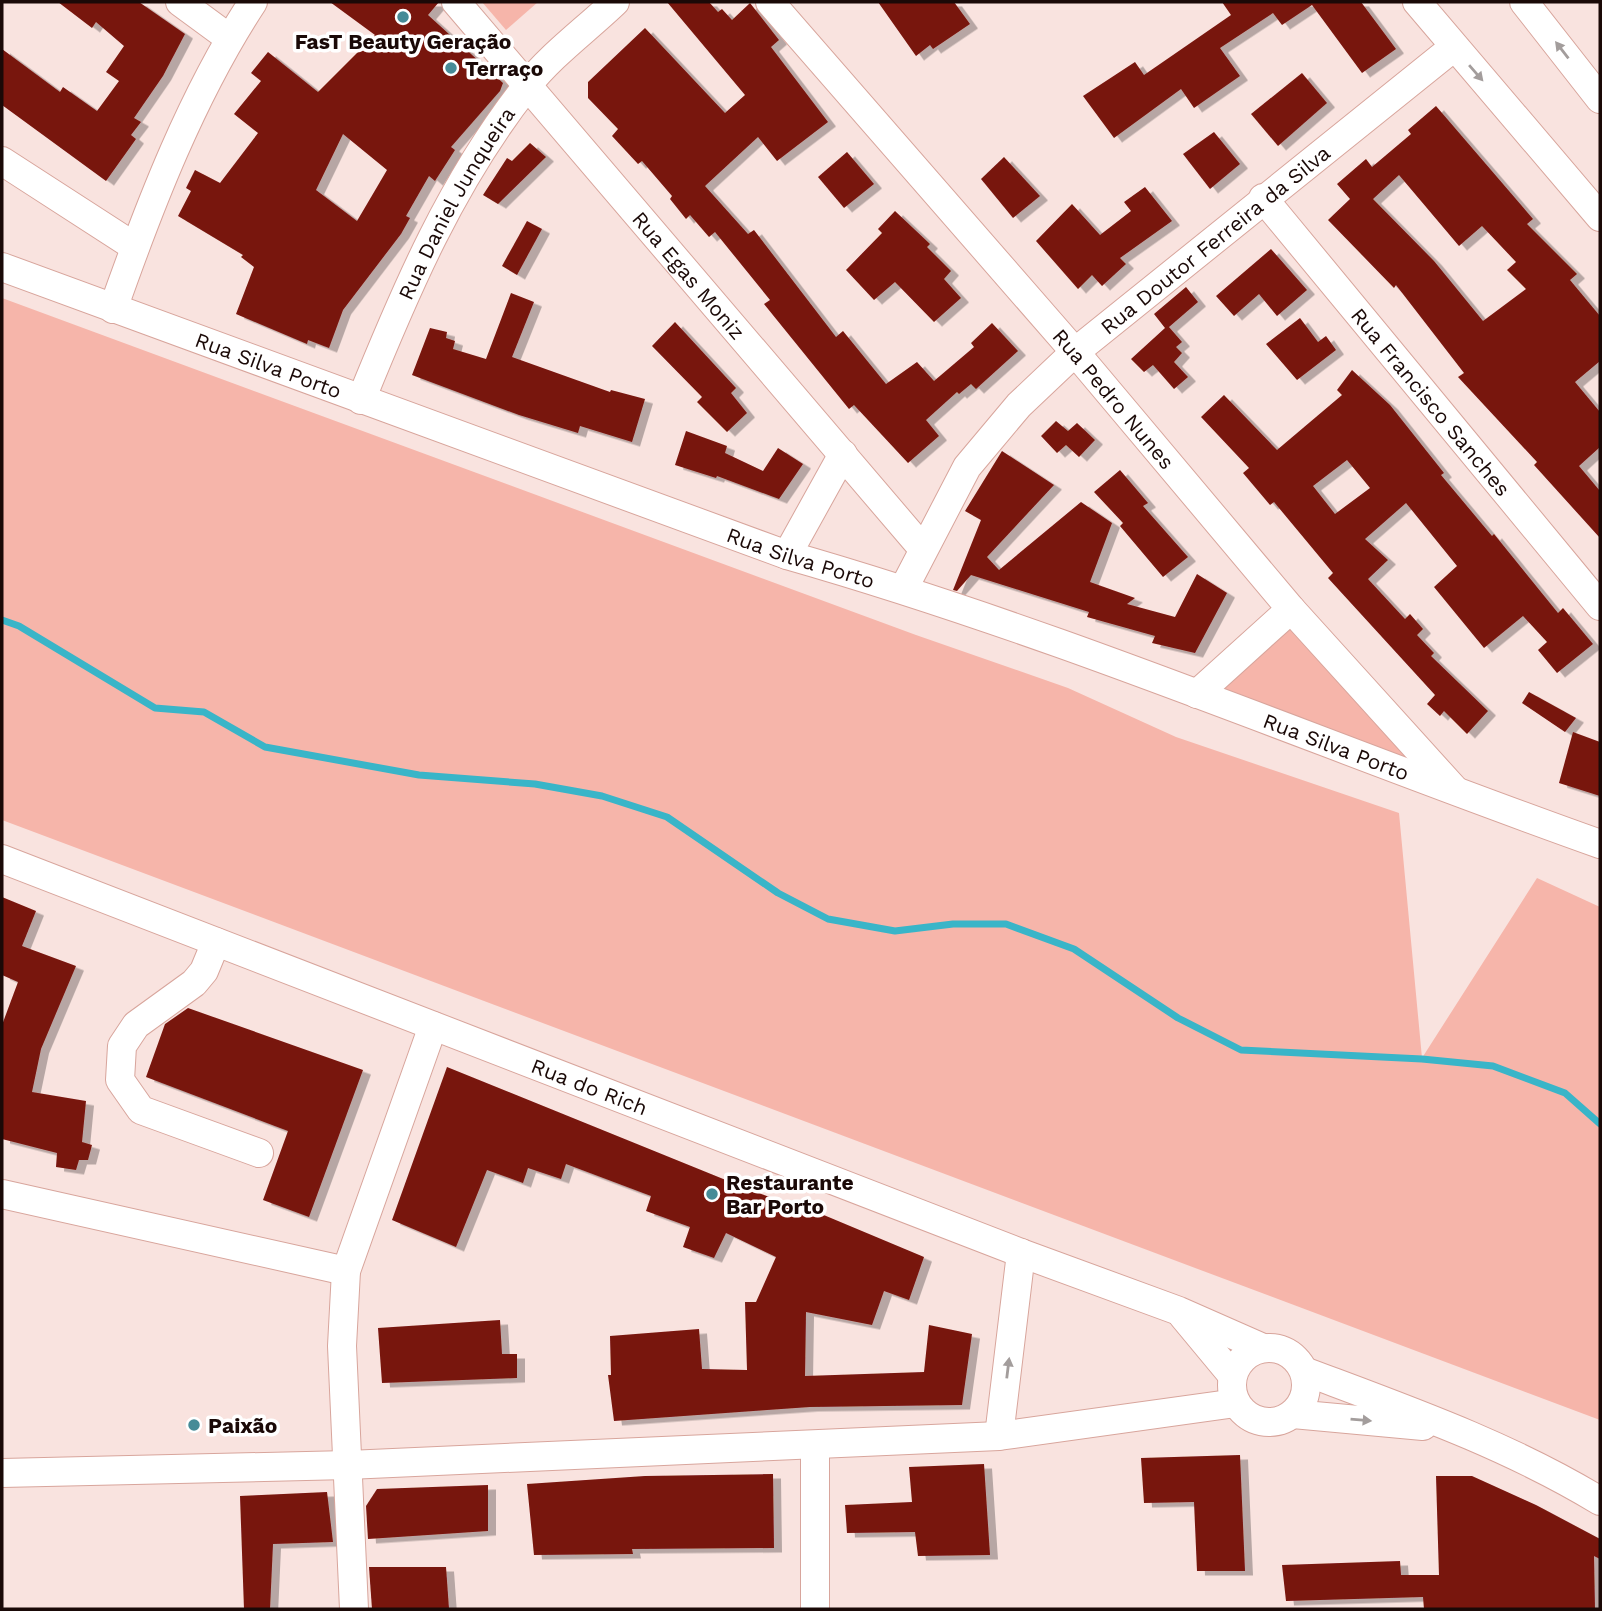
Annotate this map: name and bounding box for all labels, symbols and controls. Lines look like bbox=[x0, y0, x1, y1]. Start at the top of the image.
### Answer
marker: FasT Beauty Geração bbox=[395, 9, 411, 25]
place label: FasT Beauty Geração bbox=[295, 29, 511, 54]
one-way arrow bbox=[1554, 42, 1569, 60]
place label: Terraço bbox=[465, 56, 543, 81]
marker: Terraço bbox=[443, 60, 459, 76]
one-way arrow bbox=[1468, 64, 1484, 82]
street label: Rua Daniel Junqueira bbox=[392, 102, 520, 303]
street label: Rua Doutor Ferreira da Silva bbox=[1095, 140, 1335, 339]
street label: Rua Egas Moniz bbox=[628, 206, 751, 344]
street label: Rua Francisco Sanches bbox=[1346, 302, 1516, 501]
street label: Rua Pedro Nunes bbox=[1048, 323, 1180, 474]
street label: Rua Silva Porto bbox=[192, 327, 345, 403]
street label: Rua Silva Porto bbox=[723, 521, 878, 593]
street label: Rua Silva Porto bbox=[1260, 707, 1413, 785]
street label: Rua do Rich bbox=[528, 1052, 651, 1120]
place label: Restaurante Bar Porto bbox=[726, 1170, 854, 1219]
marker: Restaurante Bar Porto bbox=[704, 1186, 720, 1202]
one-way arrow bbox=[1002, 1357, 1013, 1379]
place label: Paixão bbox=[208, 1413, 277, 1438]
one-way arrow bbox=[1350, 1415, 1372, 1426]
marker: Paixão bbox=[186, 1417, 202, 1433]

